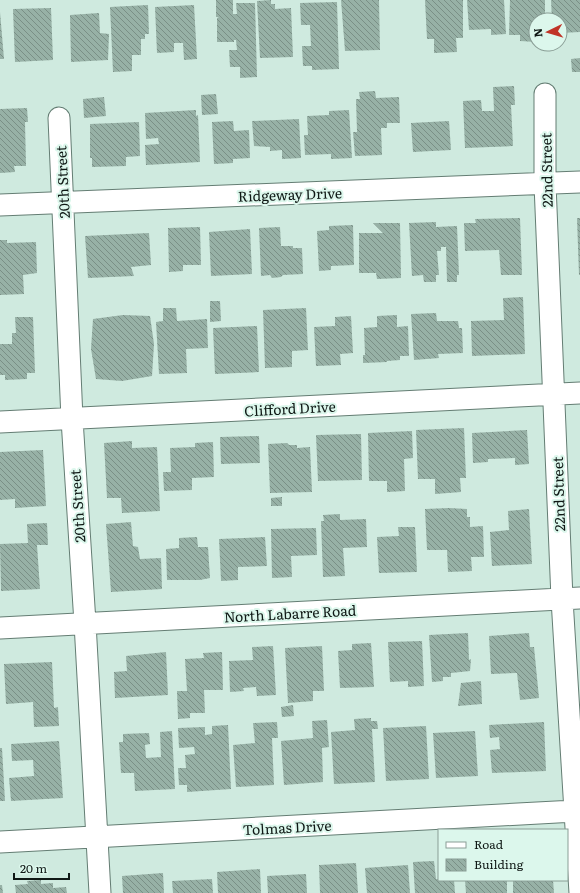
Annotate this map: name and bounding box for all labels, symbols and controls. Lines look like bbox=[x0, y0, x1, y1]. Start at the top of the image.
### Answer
north arrow bbox=[528, 12, 568, 52]
text: N bbox=[529, 28, 545, 38]
street label: 22nd Street bbox=[535, 132, 557, 208]
street label: 20th Street bbox=[50, 145, 74, 219]
street label: Ridgeway Drive bbox=[238, 182, 342, 206]
street label: Clifford Drive bbox=[244, 396, 336, 420]
street label: 22nd Street bbox=[547, 456, 569, 532]
street label: 20th Street bbox=[64, 469, 90, 543]
street label: North Labarre Road bbox=[223, 600, 357, 626]
street label: Tolmas Drive bbox=[242, 815, 332, 839]
legend bbox=[438, 829, 568, 881]
text: Road bbox=[474, 835, 504, 853]
scale bar bbox=[14, 855, 69, 881]
text: Building bbox=[474, 855, 524, 873]
text: 20 m bbox=[20, 859, 47, 877]

